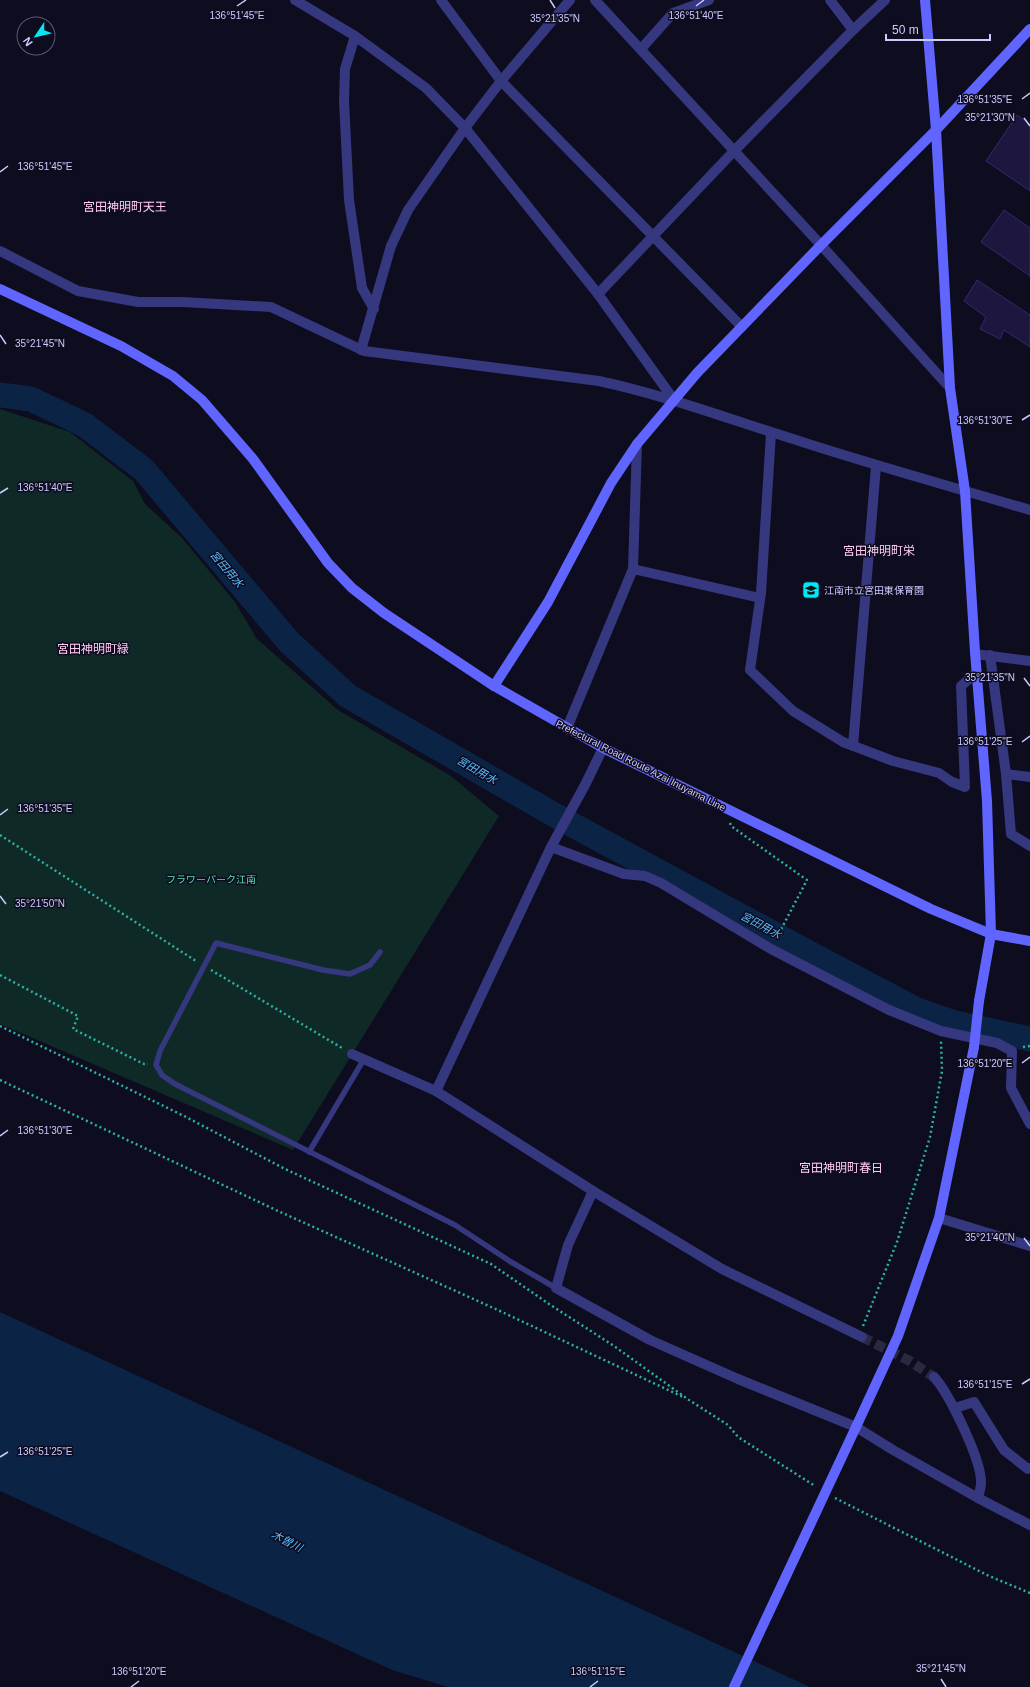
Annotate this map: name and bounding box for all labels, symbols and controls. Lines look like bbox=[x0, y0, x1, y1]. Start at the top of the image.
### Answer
text: 136°51'45"E bbox=[209, 10, 265, 21]
text: 136°51'40"E bbox=[668, 10, 724, 21]
text: 35°21'35"N bbox=[530, 13, 580, 24]
north arrow bbox=[16, 16, 56, 56]
scale bar bbox=[886, 16, 990, 42]
text: 50 m bbox=[892, 23, 919, 37]
text: N bbox=[21, 35, 35, 48]
text: 136°51'35"E bbox=[957, 94, 1013, 105]
text: 35°21'30"N bbox=[965, 112, 1015, 123]
text: 136°51'45"E bbox=[17, 161, 73, 172]
district label: 宮田神明町天王 bbox=[83, 200, 167, 214]
text: 35°21'45"N bbox=[15, 338, 65, 349]
text: 136°51'30"E bbox=[957, 415, 1013, 426]
text: 136°51'40"E bbox=[17, 482, 73, 493]
district label: 宮田神明町栄 bbox=[843, 544, 915, 558]
water label: 宮田用水 bbox=[208, 548, 246, 590]
school or university icon: 江南市立宮田東保育園 bbox=[801, 580, 821, 600]
place label: 江南市立宮田東保育園 bbox=[824, 585, 924, 596]
district label: 宮田神明町緑 bbox=[57, 642, 129, 656]
text: 35°21'35"N bbox=[965, 672, 1015, 683]
street label: Prefectural Road Route Azai Inuyama Line bbox=[554, 718, 728, 813]
text: 136°51'25"E bbox=[957, 736, 1013, 747]
water label: 宮田用水 bbox=[455, 754, 500, 787]
text: 136°51'35"E bbox=[17, 803, 73, 814]
park label: フラワーパーク江南 bbox=[166, 874, 256, 885]
text: 35°21'50"N bbox=[15, 898, 65, 909]
water label: 宮田用水 bbox=[739, 909, 784, 941]
text: 136°51'20"E bbox=[957, 1058, 1013, 1069]
text: 136°51'30"E bbox=[17, 1125, 73, 1136]
district label: 宮田神明町春日 bbox=[799, 1161, 883, 1175]
text: 35°21'40"N bbox=[965, 1232, 1015, 1243]
text: 136°51'15"E bbox=[957, 1379, 1013, 1390]
text: 136°51'25"E bbox=[17, 1446, 73, 1457]
water label: 木曽川 bbox=[270, 1528, 305, 1554]
text: 35°21'45"N bbox=[916, 1663, 966, 1674]
text: 136°51'20"E bbox=[111, 1666, 167, 1677]
text: 136°51'15"E bbox=[570, 1666, 626, 1677]

